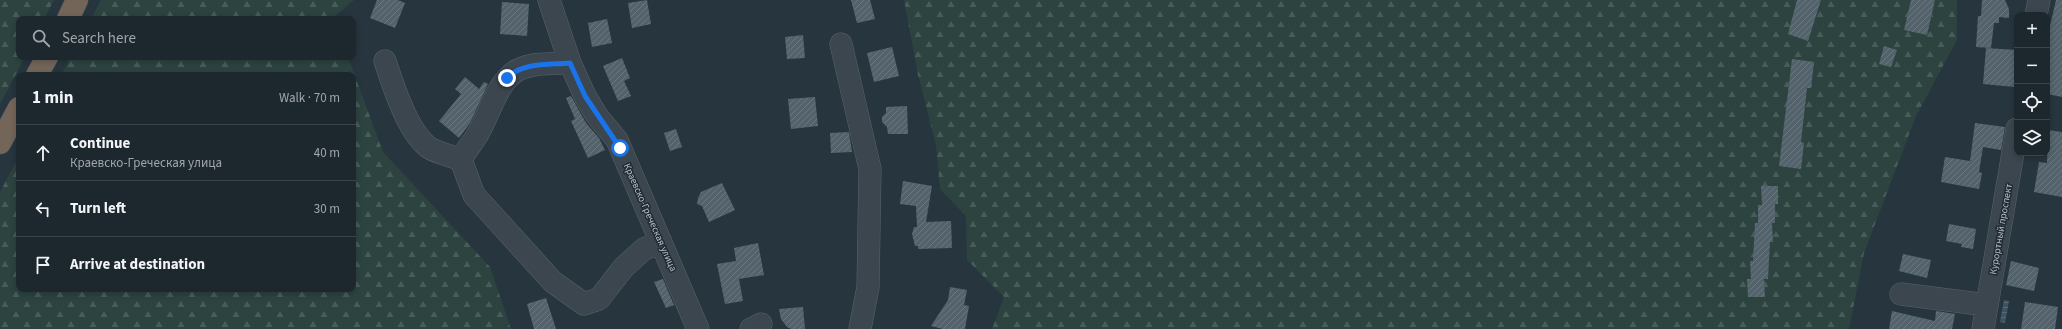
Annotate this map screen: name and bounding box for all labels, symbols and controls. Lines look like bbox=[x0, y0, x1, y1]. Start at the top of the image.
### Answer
map controls bbox=[2014, 12, 2050, 156]
button: + bbox=[2014, 12, 2050, 48]
search box bbox=[16, 16, 356, 60]
icon: search bbox=[30, 27, 52, 49]
text: Search here bbox=[62, 28, 136, 49]
button: − bbox=[2014, 48, 2050, 84]
route end bbox=[498, 69, 516, 87]
button: locate bbox=[2014, 84, 2050, 120]
text: 1 min bbox=[32, 86, 73, 110]
text: Walk · 70 m bbox=[279, 89, 340, 107]
button: layers bbox=[2014, 120, 2050, 156]
text: Continue bbox=[70, 133, 130, 154]
route start bbox=[611, 139, 629, 157]
icon: ahead bbox=[32, 142, 54, 164]
text: 40 m bbox=[314, 144, 340, 162]
text: Краевско-Греческая улица bbox=[70, 154, 222, 172]
street label: Краевско-Греческая улица bbox=[620, 161, 680, 274]
street label: Курортный проспект bbox=[1986, 182, 2016, 276]
icon: left bbox=[32, 198, 54, 220]
text: Turn left bbox=[70, 198, 126, 219]
text: 30 m bbox=[314, 200, 340, 218]
icon: arrive bbox=[32, 254, 54, 276]
text: Arrive at destination bbox=[70, 254, 205, 275]

